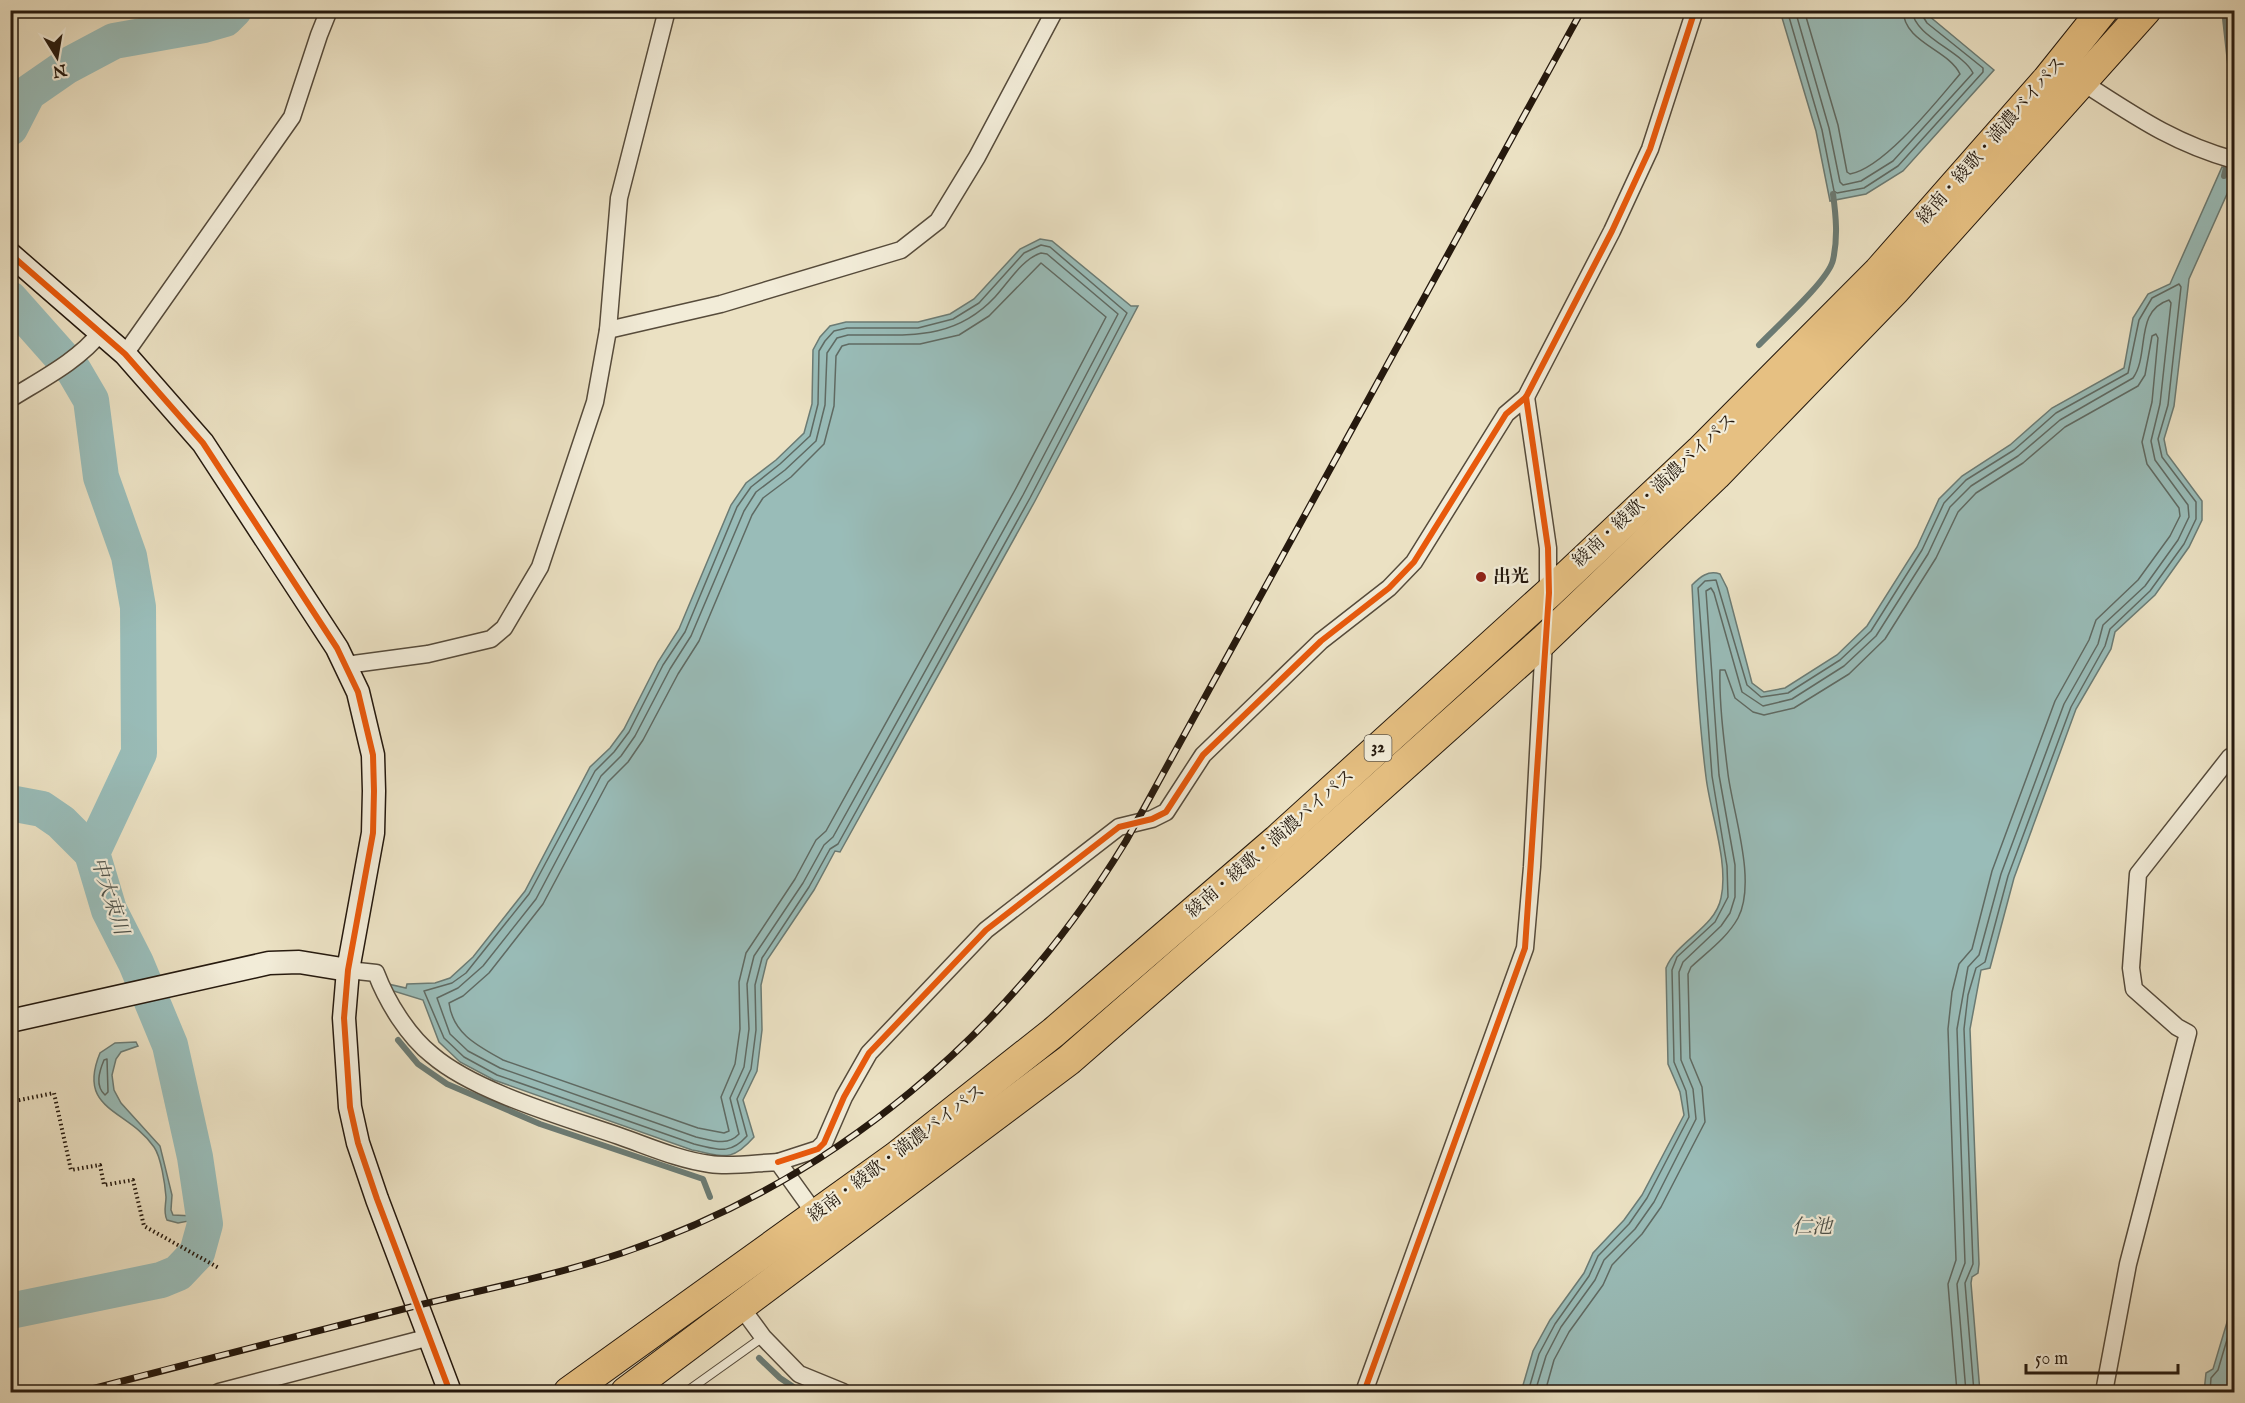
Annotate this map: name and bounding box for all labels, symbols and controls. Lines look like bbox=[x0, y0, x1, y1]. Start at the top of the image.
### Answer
north arrow bbox=[27, 27, 87, 87]
street label: 綾南・綾歌・満濃バイパス bbox=[1913, 52, 2071, 230]
text: N bbox=[51, 58, 69, 81]
street label: 綾南・綾歌・満濃バイパス bbox=[1568, 409, 1742, 573]
place label: 出光 bbox=[1493, 566, 1529, 589]
marker: 出光 bbox=[1474, 570, 1488, 584]
road number: 32 bbox=[1364, 735, 1392, 761]
street label: 綾南・綾歌・満濃バイパス bbox=[1182, 765, 1360, 923]
water label: 中大束川 bbox=[85, 854, 134, 940]
street label: 綾南・綾歌・満濃バイパス bbox=[804, 1080, 990, 1228]
water label: 仁池 bbox=[1792, 1215, 1834, 1240]
scale bar bbox=[2026, 1337, 2178, 1375]
text: 50 m bbox=[2035, 1348, 2068, 1371]

